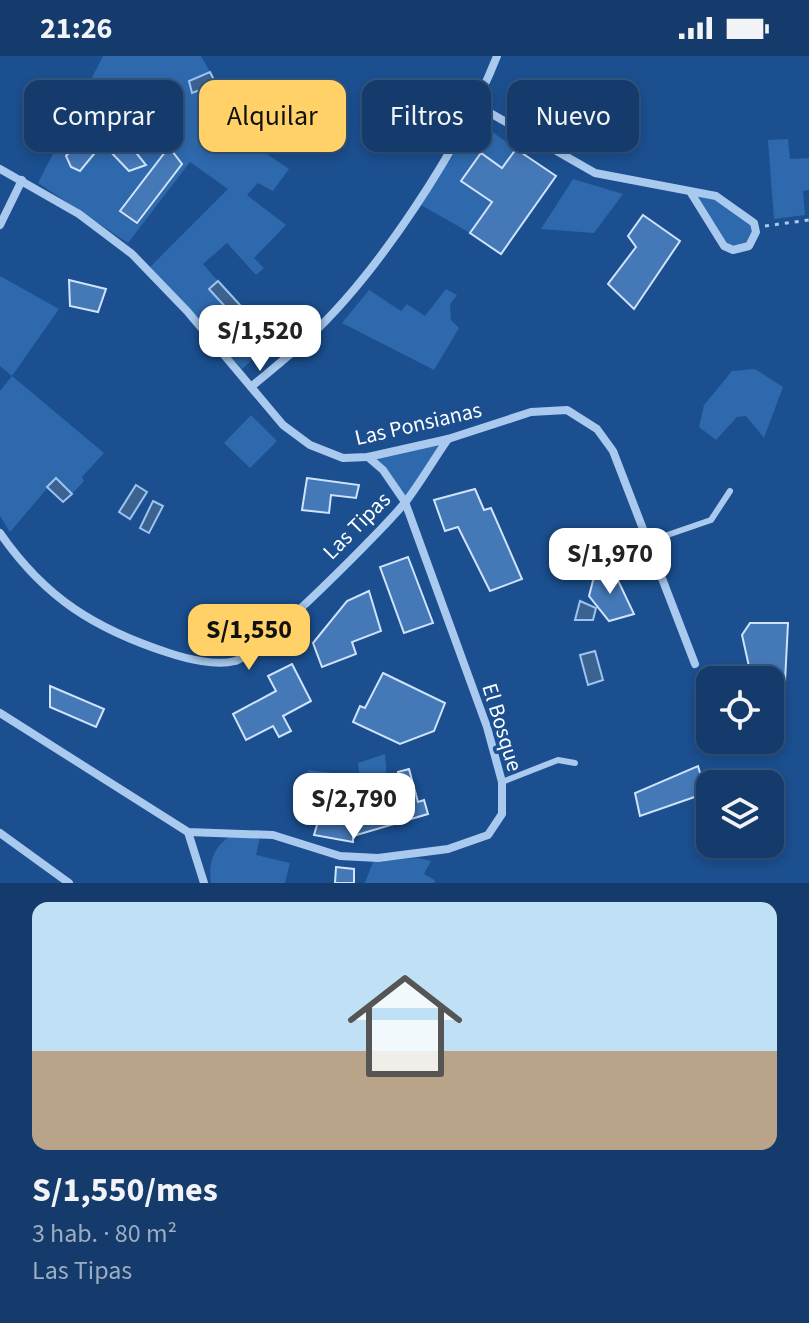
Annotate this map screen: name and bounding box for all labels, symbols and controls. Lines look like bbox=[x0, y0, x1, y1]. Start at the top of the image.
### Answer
text: 21:26 bbox=[40, 7, 112, 50]
chip: Comprar bbox=[24, 80, 183, 152]
chip: Alquilar bbox=[199, 80, 346, 152]
chip: Filtros bbox=[362, 80, 491, 152]
chip: Nuevo bbox=[507, 80, 639, 152]
pin: S/1,520 bbox=[186, 305, 334, 373]
text: S/1,520 bbox=[217, 312, 303, 349]
street label: Las Ponsianas bbox=[352, 394, 485, 454]
street label: Las Tipas bbox=[315, 484, 398, 567]
pin: S/1,970 bbox=[536, 528, 684, 596]
text: S/1,970 bbox=[567, 535, 653, 572]
pin: S/1,550 bbox=[175, 604, 323, 672]
text: S/1,550 bbox=[206, 611, 292, 648]
map controls bbox=[696, 666, 784, 858]
button: locate bbox=[696, 666, 784, 754]
street label: El Bosque bbox=[473, 679, 531, 775]
button: layers bbox=[696, 770, 784, 858]
pin: S/2,790 bbox=[280, 773, 428, 841]
text: S/2,790 bbox=[311, 780, 397, 817]
icon: home bbox=[333, 954, 477, 1098]
text: S/1,550/mes bbox=[32, 1166, 218, 1215]
text: 3 hab. · 80 m² bbox=[32, 1215, 177, 1252]
text: Las Tipas bbox=[32, 1252, 132, 1289]

